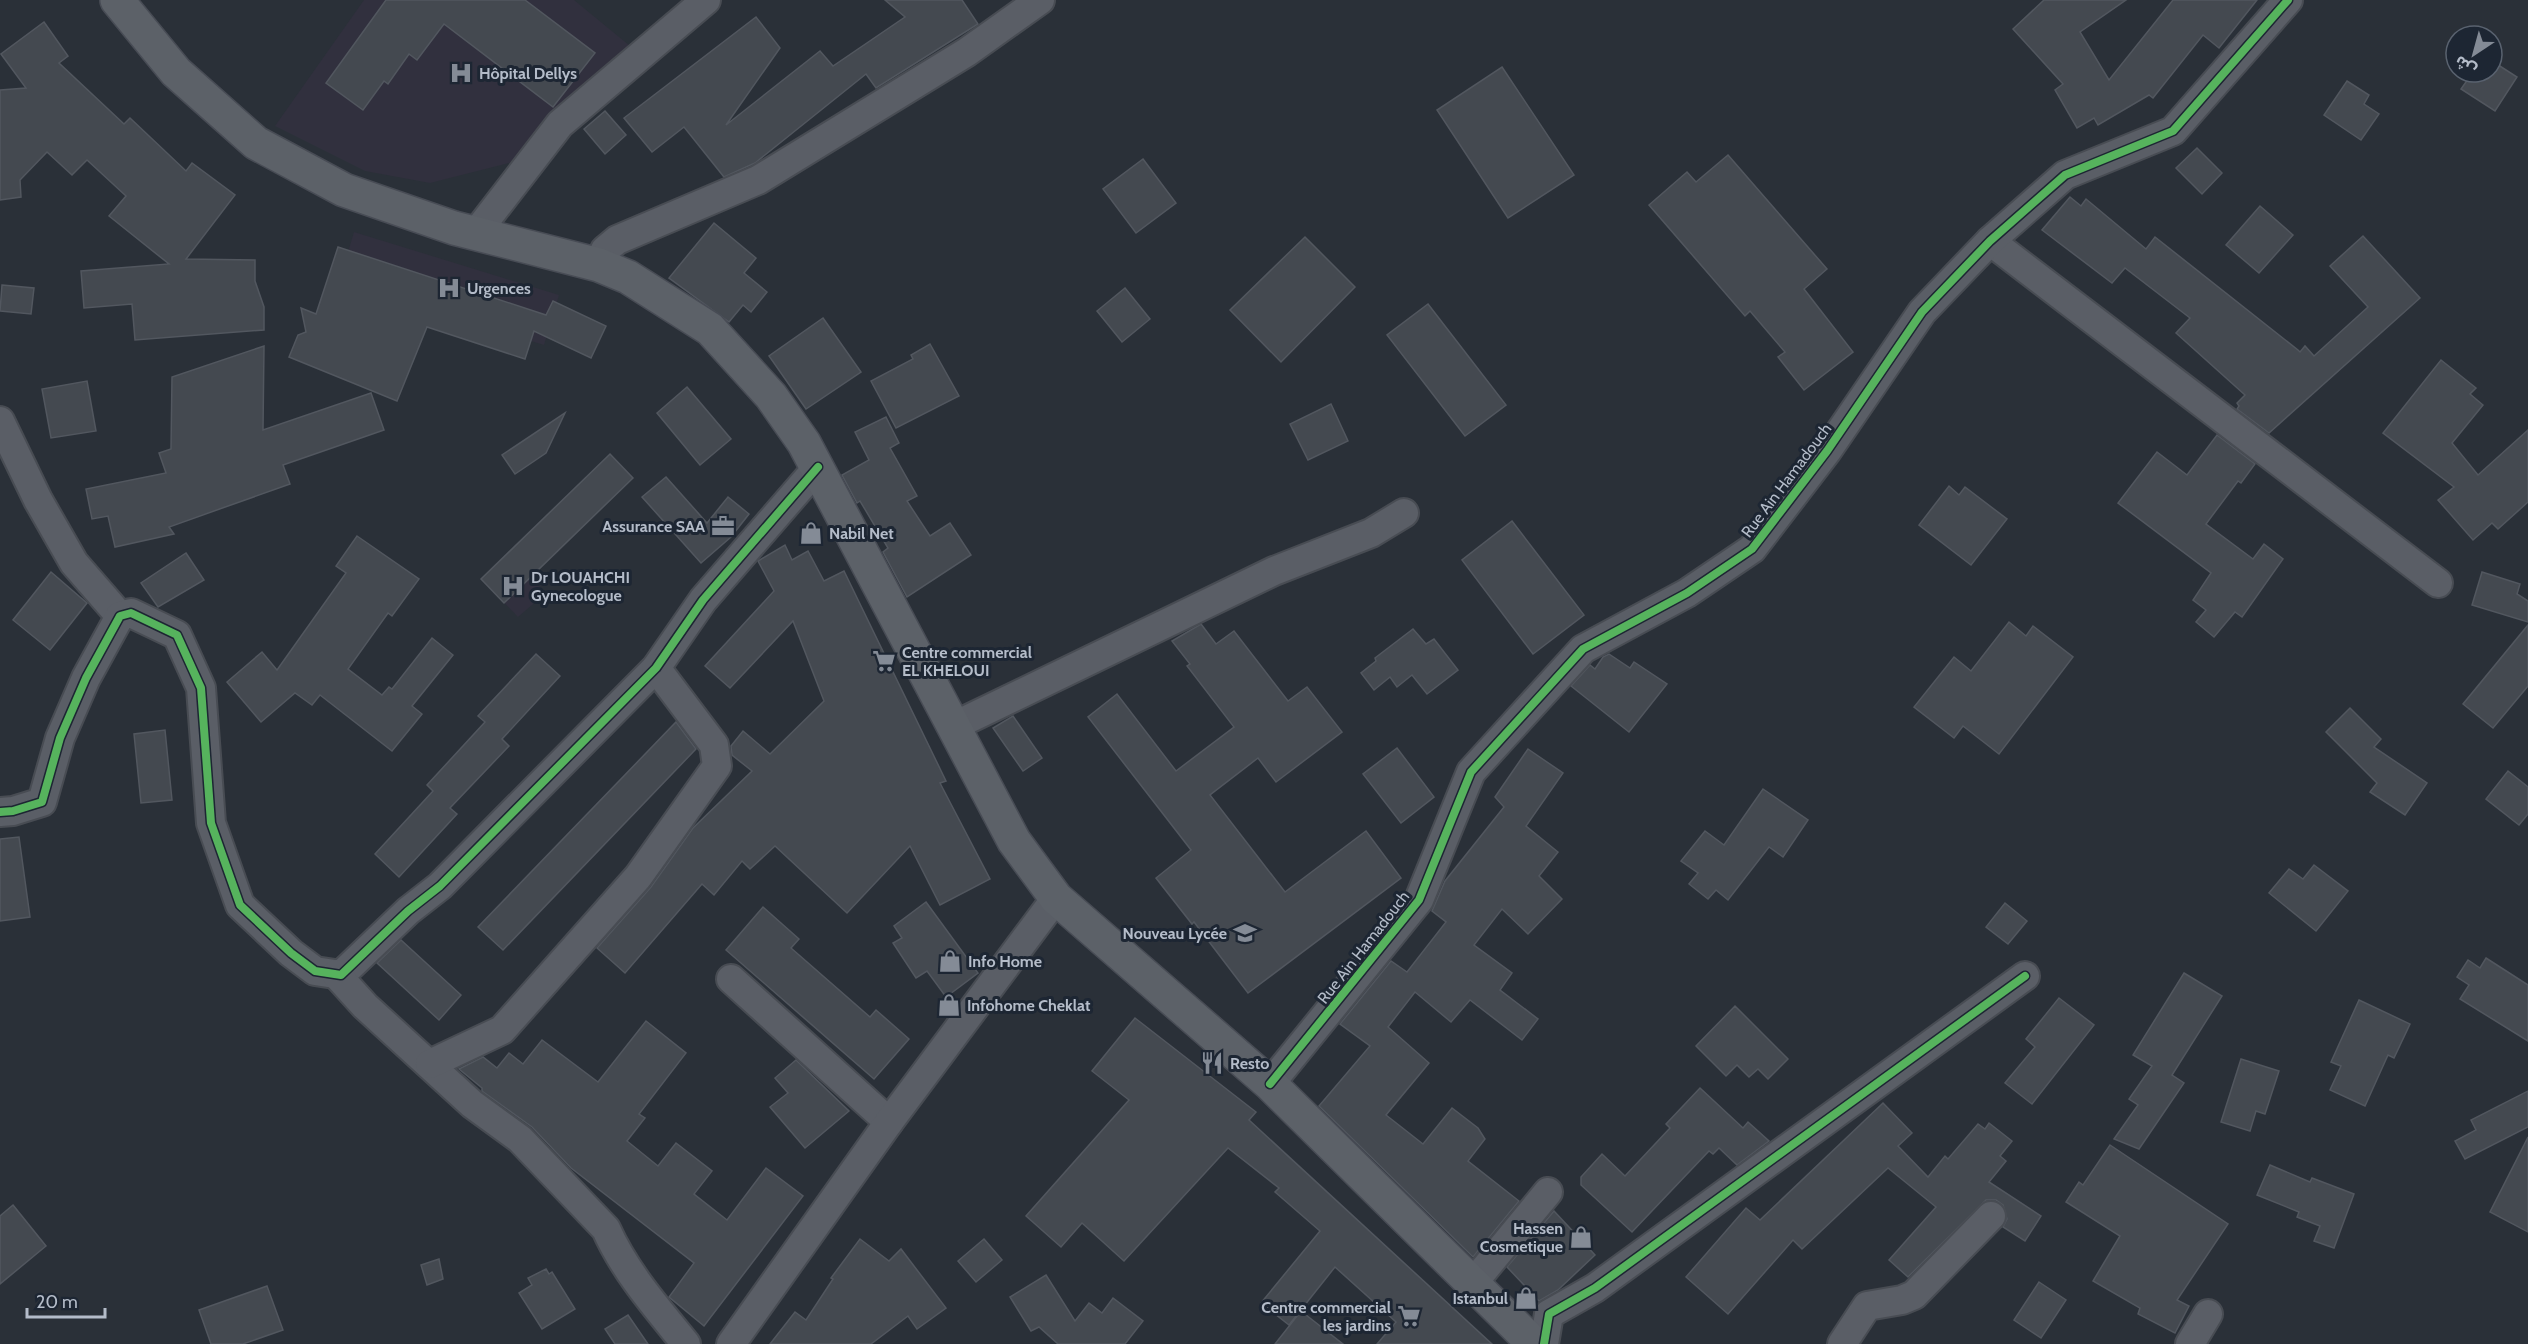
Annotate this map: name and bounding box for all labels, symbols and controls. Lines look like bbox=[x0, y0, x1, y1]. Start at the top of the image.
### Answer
north arrow bbox=[2444, 24, 2504, 84]
text: ش bbox=[2451, 52, 2480, 80]
hospital icon: Hôpital Dellys bbox=[448, 60, 474, 86]
place label: Hôpital Dellys bbox=[479, 64, 577, 83]
hospital icon: Urgences bbox=[436, 275, 462, 301]
place label: Urgences bbox=[467, 279, 531, 298]
street label: Rue Ain Hamadouch bbox=[1737, 419, 1835, 541]
office icon: Assurance SAA bbox=[710, 513, 736, 539]
place label: Assurance SAA bbox=[602, 517, 705, 536]
shop icon: Nabil Net bbox=[798, 520, 824, 546]
place label: Nabil Net bbox=[829, 524, 894, 543]
place label: Dr LOUAHCHI Gynecologue bbox=[531, 568, 630, 605]
hospital icon: Dr LOUAHCHI Gynecologue bbox=[500, 573, 526, 599]
place label: Centre commercial EL KHELOUI bbox=[902, 643, 1032, 680]
supermarket icon: Centre commercial EL KHELOUI bbox=[871, 648, 897, 674]
street label: Rue Ain Hamadouch bbox=[1313, 887, 1413, 1008]
school or university icon: Nouveau Lycée bbox=[1232, 920, 1258, 946]
place label: Nouveau Lycée bbox=[1123, 924, 1227, 943]
shop icon: Info Home bbox=[937, 948, 963, 974]
place label: Info Home bbox=[968, 952, 1042, 971]
shop icon: Infohome Cheklat bbox=[936, 992, 962, 1018]
place label: Infohome Cheklat bbox=[967, 996, 1091, 1015]
restaurant icon: Resto bbox=[1199, 1050, 1225, 1076]
place label: Resto bbox=[1230, 1054, 1269, 1073]
place label: Hassen Cosmetique bbox=[1480, 1219, 1563, 1256]
shop icon: Hassen Cosmetique bbox=[1568, 1224, 1594, 1250]
scale bar bbox=[27, 1281, 105, 1319]
shop icon: Istanbul bbox=[1513, 1285, 1539, 1311]
place label: Istanbul bbox=[1452, 1289, 1508, 1308]
text: 20 m bbox=[36, 1291, 78, 1313]
place label: Centre commercial les jardins bbox=[1261, 1298, 1391, 1335]
supermarket icon: Centre commercial les jardins bbox=[1396, 1303, 1422, 1329]

